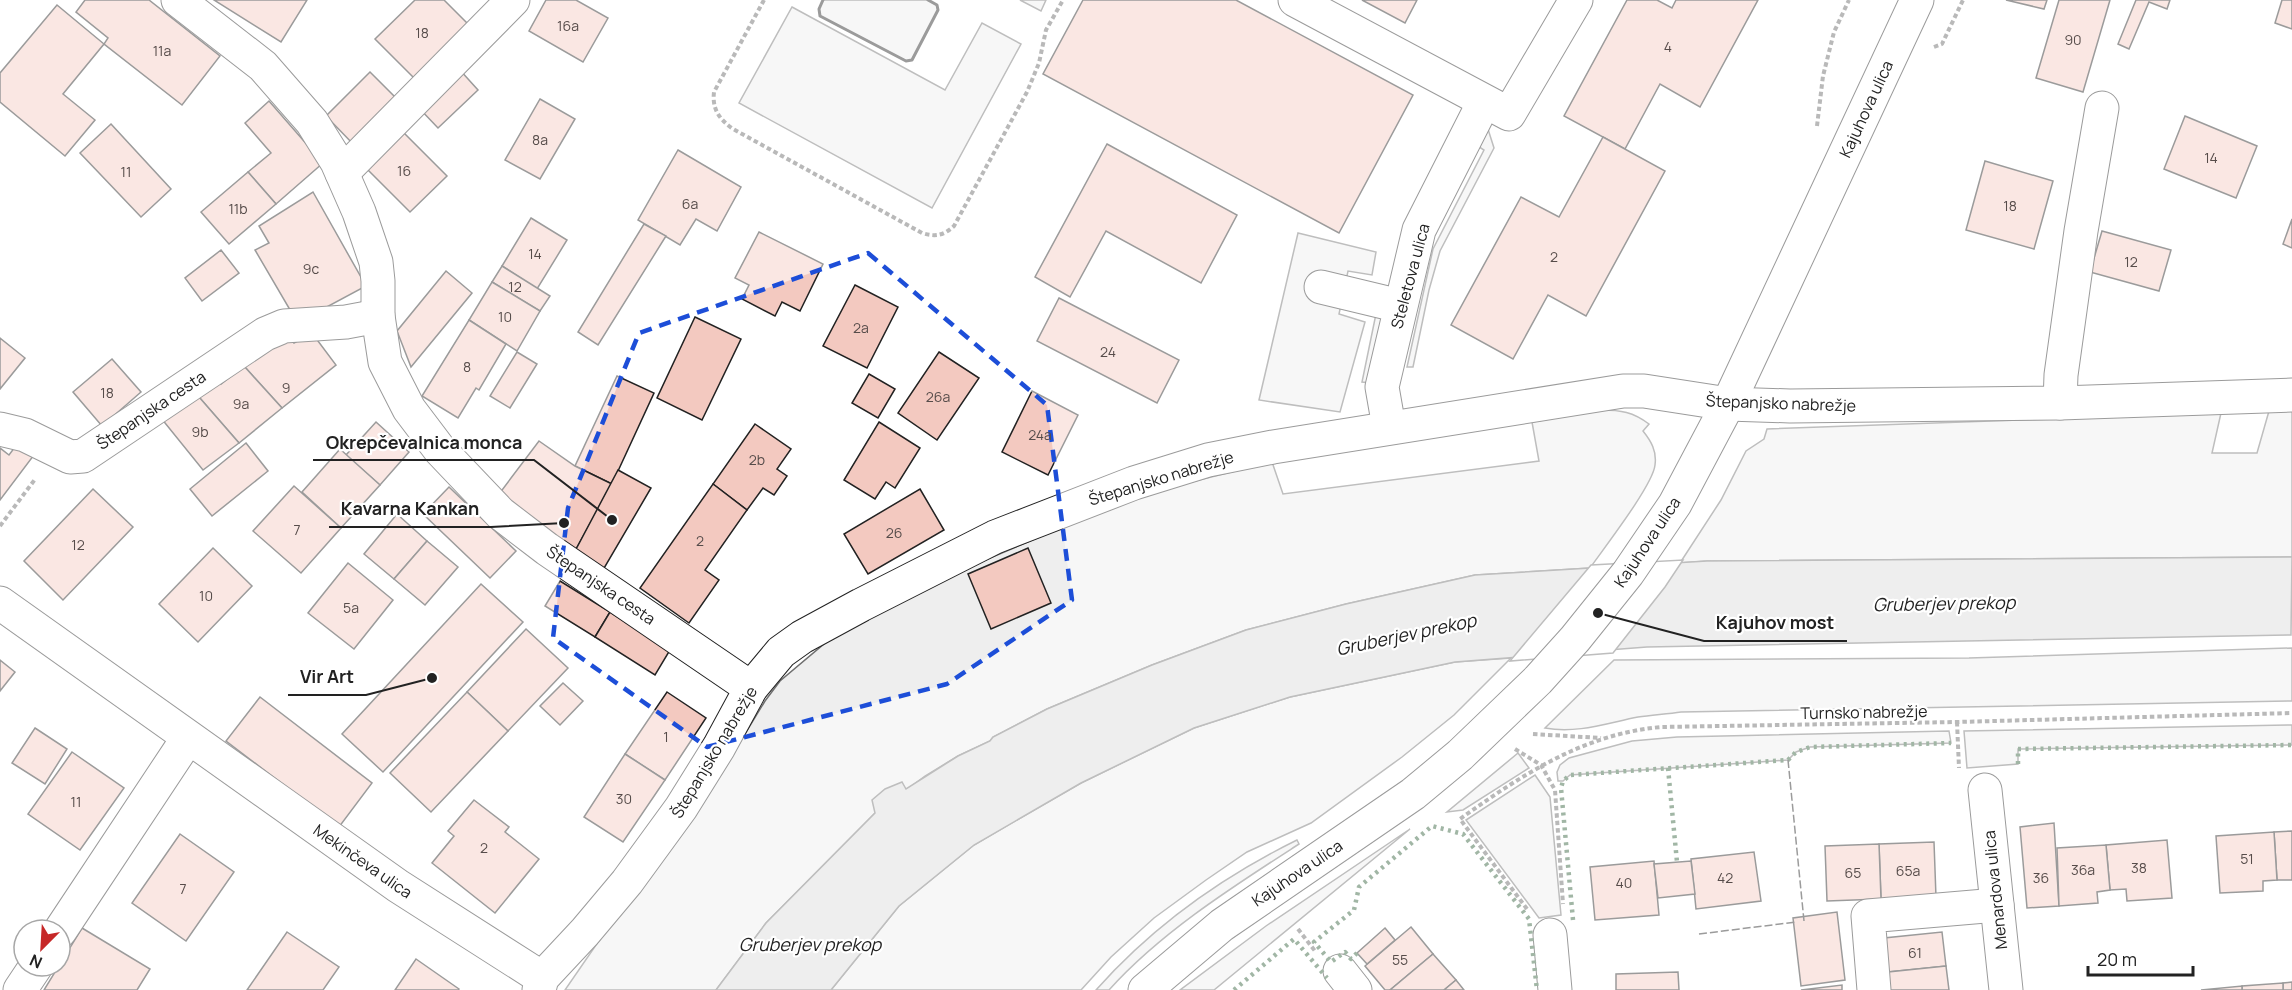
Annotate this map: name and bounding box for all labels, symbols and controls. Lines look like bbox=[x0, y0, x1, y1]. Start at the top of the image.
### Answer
house number: 16a bbox=[557, 16, 579, 35]
house number: 18 bbox=[415, 23, 429, 42]
house number: 90 bbox=[2064, 30, 2082, 49]
house number: 4 bbox=[1664, 37, 1672, 56]
house number: 11a bbox=[153, 41, 171, 60]
street label: Kajuhova ulica bbox=[1834, 57, 1898, 161]
house number: 8a bbox=[532, 130, 548, 149]
house number: 14 bbox=[2204, 148, 2218, 167]
house number: 16 bbox=[397, 161, 411, 180]
house number: 11 bbox=[121, 162, 131, 181]
house number: 6a bbox=[682, 194, 698, 213]
house number: 18 bbox=[2003, 196, 2017, 215]
house number: 11b bbox=[228, 199, 248, 218]
street label: Steletova ulica bbox=[1385, 221, 1435, 331]
house number: 14 bbox=[528, 244, 542, 263]
house number: 2 bbox=[1550, 247, 1558, 266]
house number: 12 bbox=[2124, 252, 2138, 271]
house number: 9c bbox=[303, 259, 319, 278]
house number: 12 bbox=[508, 277, 522, 296]
house number: 10 bbox=[498, 307, 512, 326]
house number: 2a bbox=[853, 318, 869, 337]
house number: 24 bbox=[1100, 342, 1116, 361]
house number: 8 bbox=[463, 357, 471, 376]
street label: Štepanjska cesta bbox=[92, 365, 210, 455]
house number: 9 bbox=[282, 378, 290, 397]
house number: 18 bbox=[100, 383, 114, 402]
house number: 26a bbox=[926, 387, 950, 406]
street label: Štepanjsko nabrežje bbox=[1705, 389, 1857, 417]
house number: 9a bbox=[233, 394, 249, 413]
house number: 9b bbox=[192, 422, 208, 441]
callout: Okrepčevalnica monca bbox=[313, 424, 534, 460]
house number: 24a bbox=[1028, 425, 1052, 444]
text: Okrepčevalnica monca bbox=[326, 430, 522, 454]
street label: Štepanjsko nabrežje bbox=[1086, 445, 1236, 511]
house number: 2b bbox=[749, 450, 765, 469]
callout: Kavarna Kankan bbox=[329, 491, 491, 527]
street label: Kajuhova ulica bbox=[1609, 492, 1685, 592]
text: Kavarna Kankan bbox=[341, 496, 479, 520]
house number: 7 bbox=[293, 520, 301, 539]
house number: 26 bbox=[886, 523, 902, 542]
house number: 2 bbox=[696, 531, 704, 550]
house number: 12 bbox=[71, 535, 85, 554]
street label: Štepanjska cesta bbox=[542, 540, 660, 630]
house number: 10 bbox=[199, 586, 213, 605]
water label: Gruberjev prekop bbox=[1873, 590, 2017, 616]
house number: 5a bbox=[343, 598, 359, 617]
callout: Kajuhov most bbox=[1704, 605, 1847, 641]
water label: Gruberjev prekop bbox=[1334, 607, 1479, 661]
text: Kajuhov most bbox=[1716, 610, 1834, 634]
callout: Vir Art bbox=[288, 659, 366, 695]
text: Vir Art bbox=[300, 664, 354, 688]
street label: Štepanjsko nabrežje bbox=[666, 682, 762, 822]
street label: Turnsko nabrežje bbox=[1800, 700, 1928, 724]
house number: 1 bbox=[663, 727, 669, 746]
house number: 30 bbox=[616, 789, 632, 808]
house number: 11 bbox=[71, 792, 81, 811]
street label: Mekinčeva ulica bbox=[309, 819, 417, 903]
street label: Menardova ulica bbox=[1978, 829, 2012, 951]
street label: Kajuhova ulica bbox=[1247, 835, 1347, 911]
house number: 2 bbox=[480, 838, 488, 857]
house number: 51 bbox=[2240, 849, 2254, 868]
house number: 38 bbox=[2131, 858, 2147, 877]
house number: 36a bbox=[2071, 860, 2095, 879]
house number: 65a bbox=[1896, 861, 1920, 880]
house number: 65 bbox=[1845, 863, 1861, 882]
house number: 42 bbox=[1717, 868, 1733, 887]
house number: 36 bbox=[2033, 868, 2049, 887]
house number: 40 bbox=[1616, 873, 1632, 892]
house number: 7 bbox=[179, 879, 187, 898]
north arrow bbox=[12, 918, 72, 978]
water label: Gruberjev prekop bbox=[739, 932, 883, 956]
scale bar bbox=[2088, 939, 2193, 977]
house number: 61 bbox=[1908, 943, 1922, 962]
text: 20 m bbox=[2097, 947, 2137, 971]
text: N bbox=[26, 949, 46, 974]
house number: 55 bbox=[1392, 950, 1408, 969]

